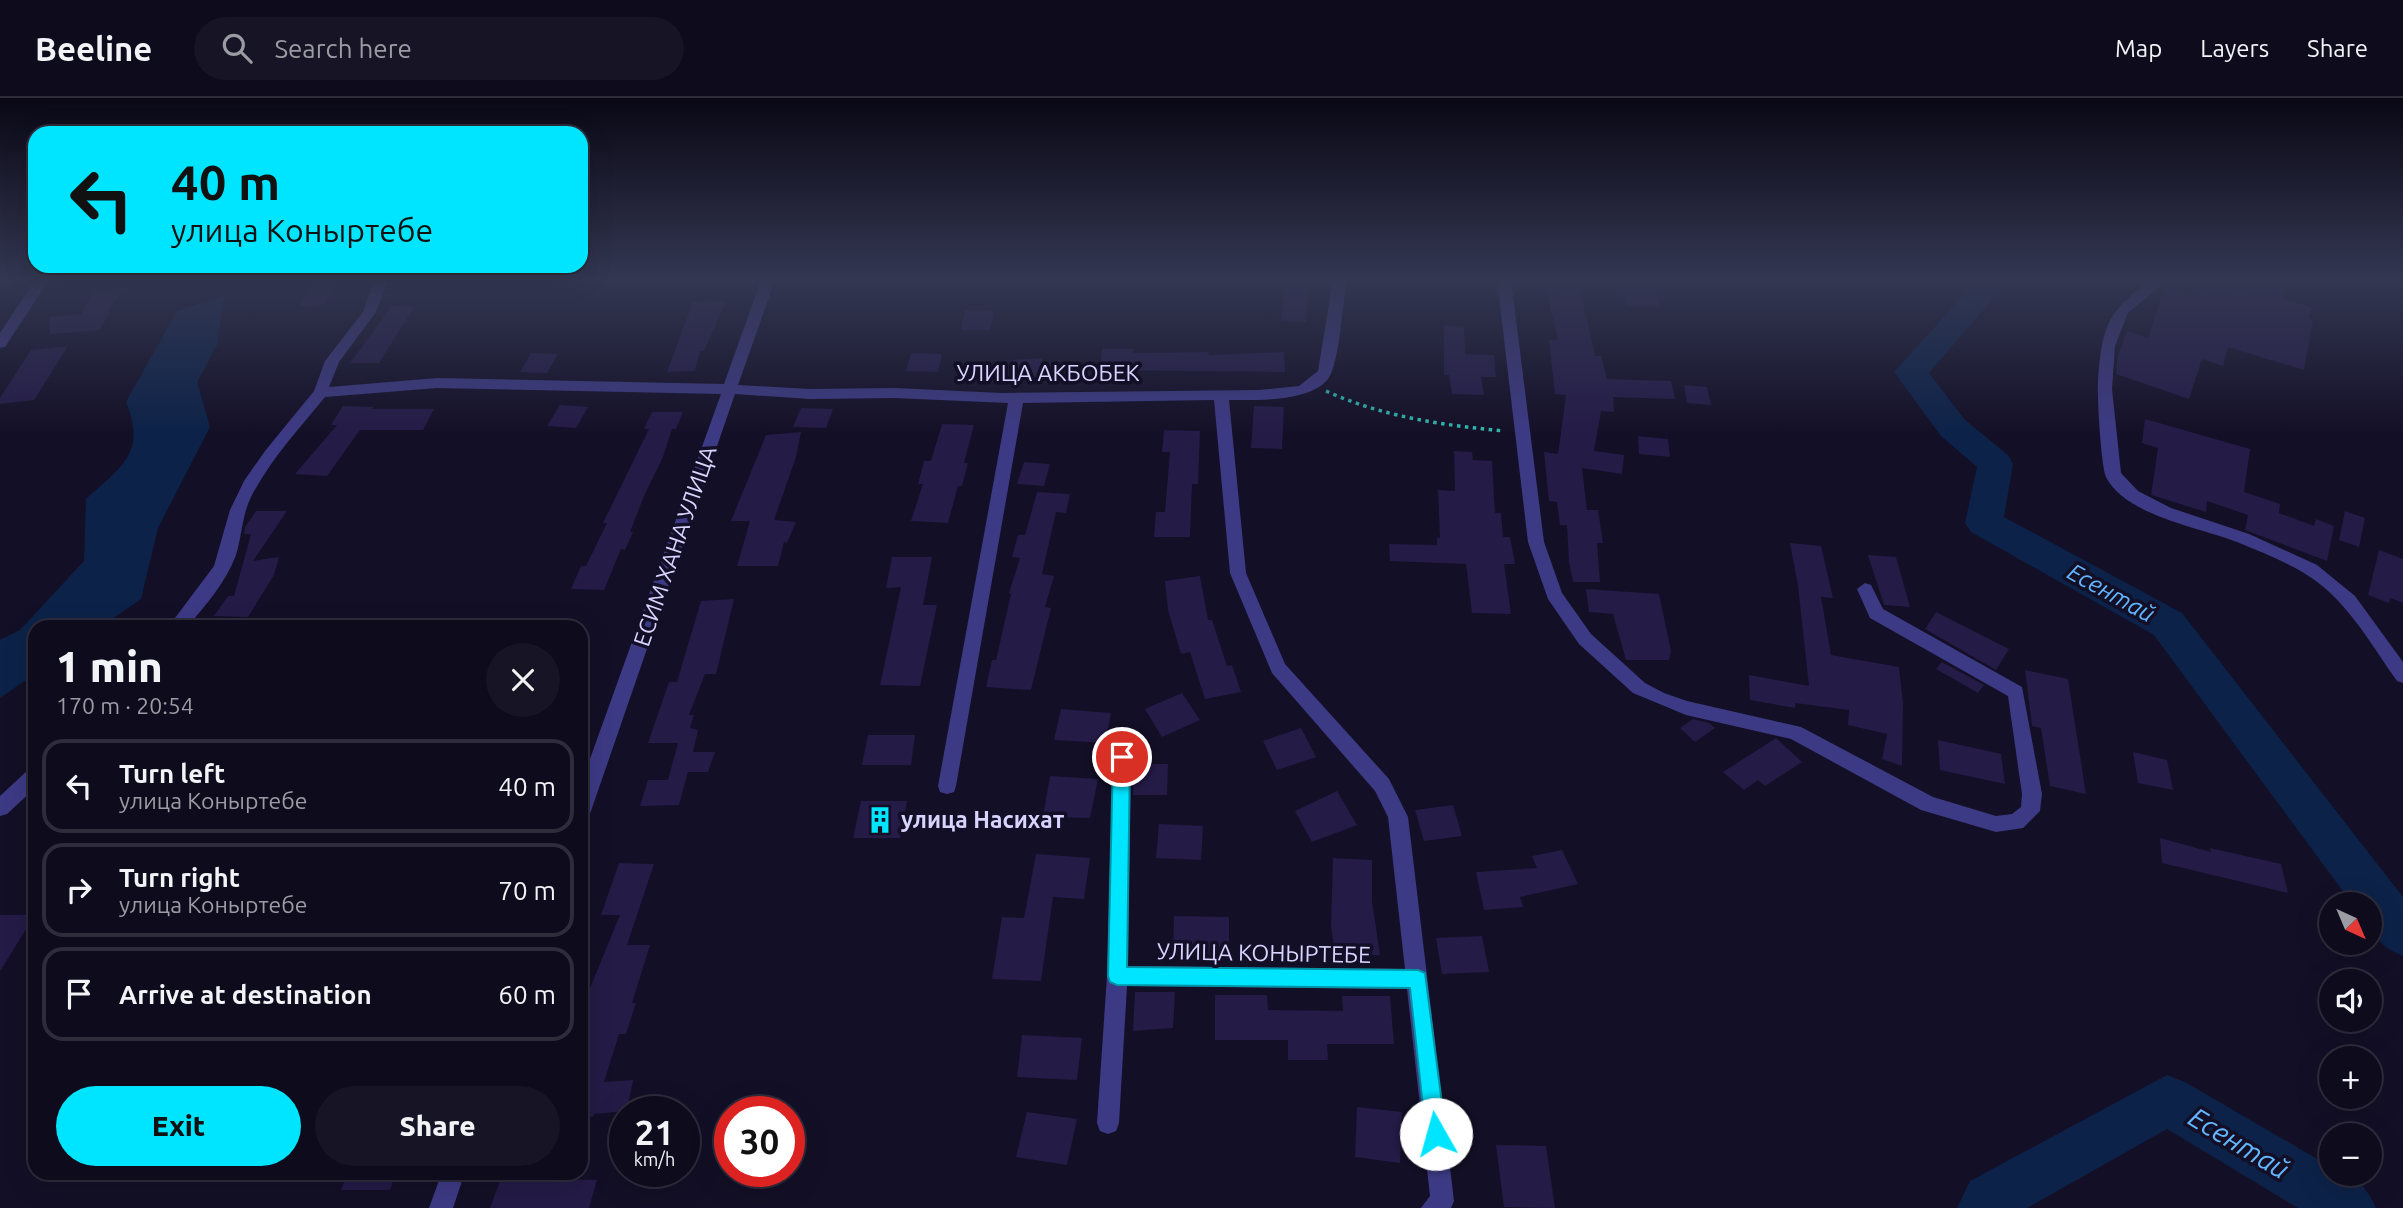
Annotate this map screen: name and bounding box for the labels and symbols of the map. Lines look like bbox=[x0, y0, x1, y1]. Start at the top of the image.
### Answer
street label: УЛИЦА АКБОБЕК bbox=[956, 360, 1140, 385]
street label: ЕСИМ ХАНА УЛИЦА bbox=[628, 442, 721, 649]
water label: Есентай bbox=[2063, 558, 2159, 627]
pin bbox=[1092, 727, 1152, 787]
building icon: улица Насихат bbox=[865, 805, 895, 835]
place label: улица Насихат bbox=[901, 807, 1065, 832]
north arrow bbox=[2319, 892, 2382, 956]
street label: УЛИЦА КОНЫРТЕБЕ bbox=[1157, 938, 1371, 967]
speed limit sign: 30 bbox=[714, 1096, 805, 1187]
position arrow bbox=[1399, 1097, 1473, 1171]
water label: Есентай bbox=[2184, 1101, 2295, 1184]

